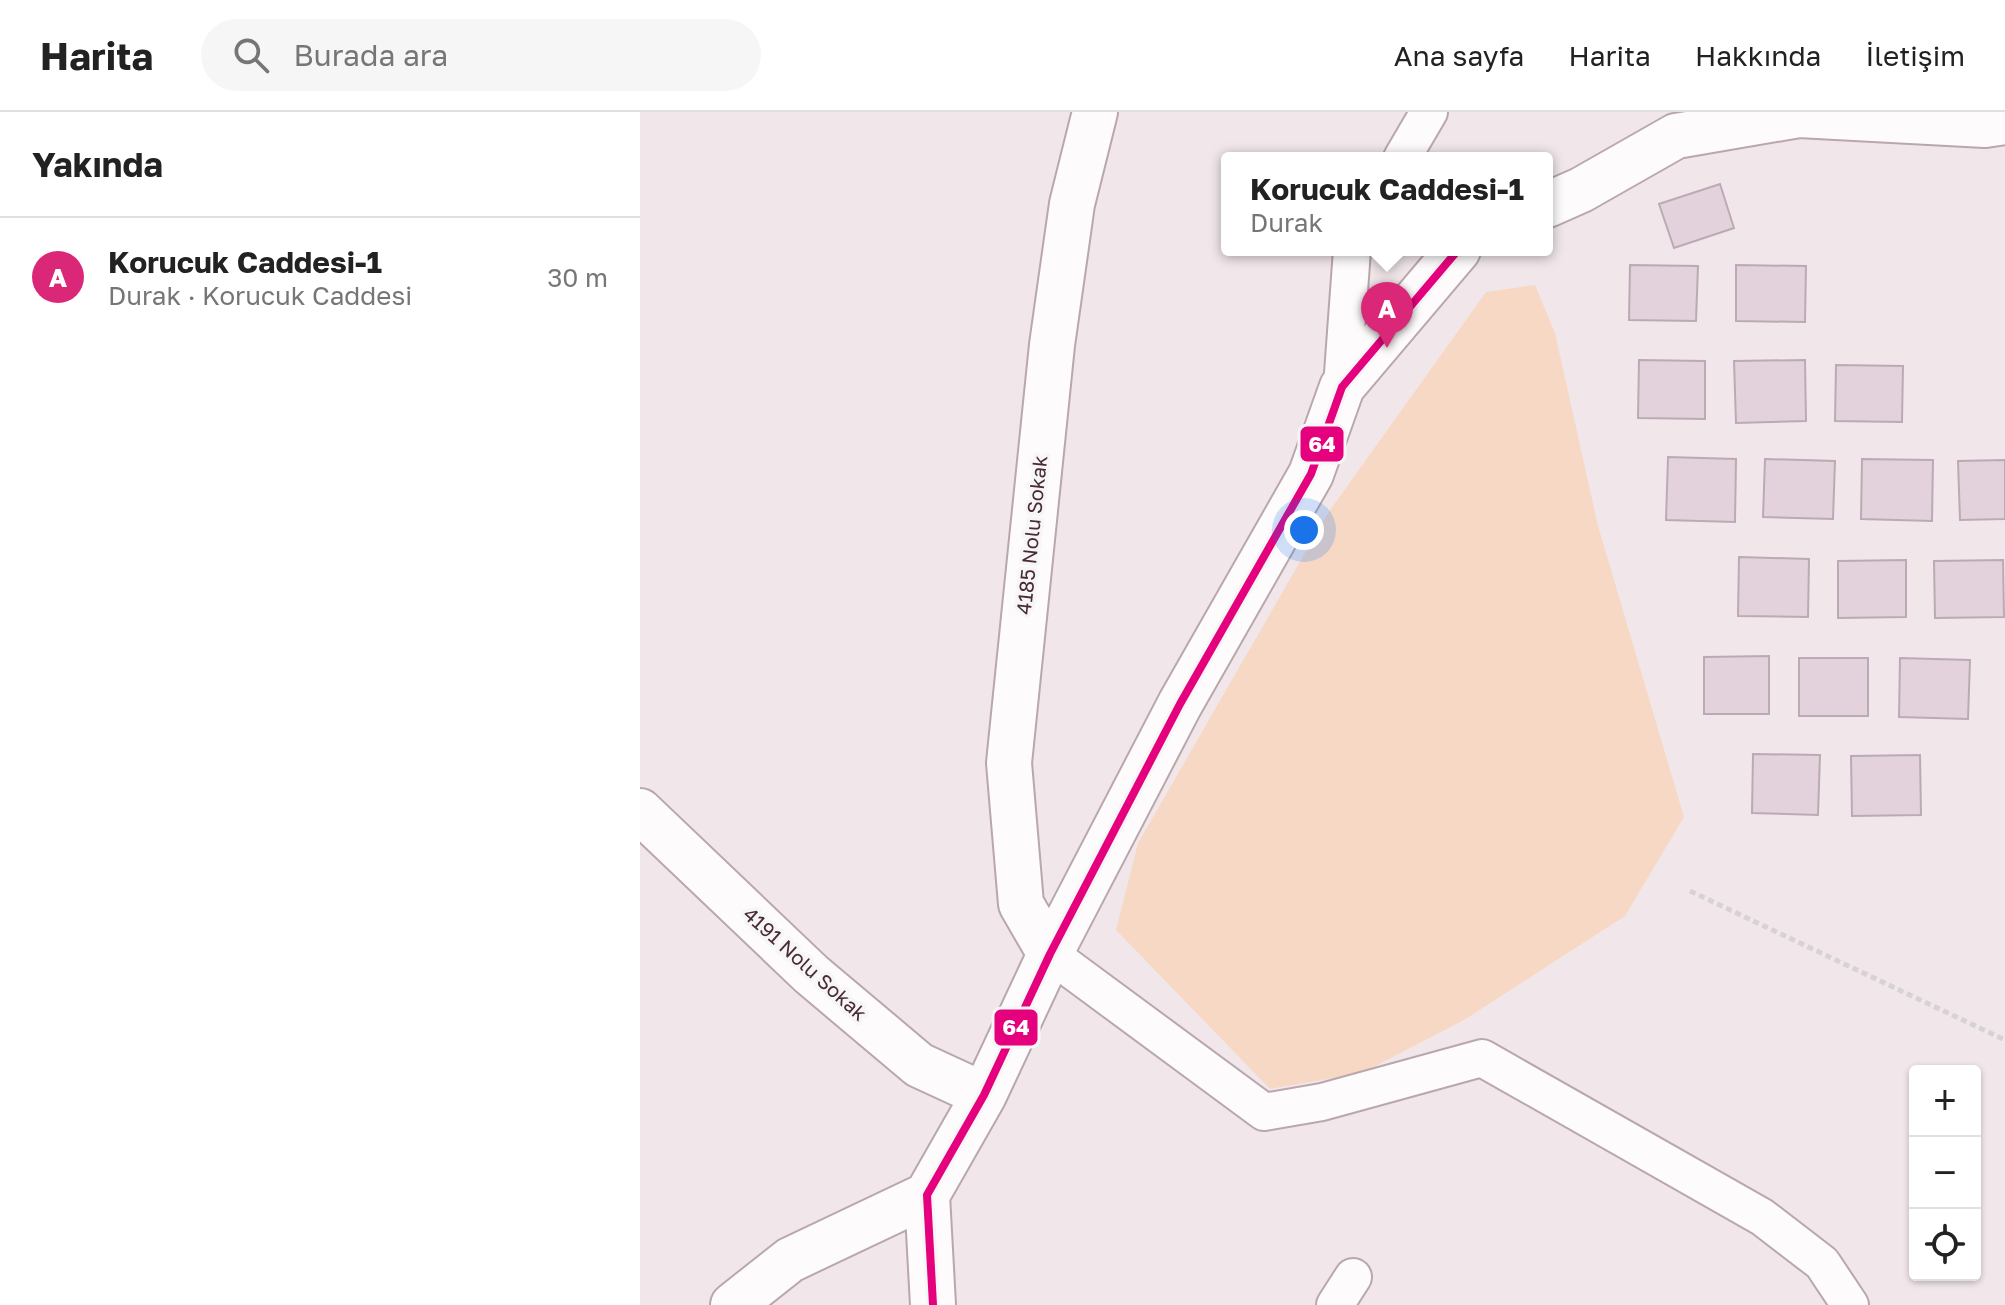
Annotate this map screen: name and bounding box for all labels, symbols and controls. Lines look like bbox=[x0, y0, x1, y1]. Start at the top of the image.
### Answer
search box bbox=[201, 19, 761, 91]
text: Harita bbox=[40, 33, 153, 78]
icon: search bbox=[229, 33, 273, 77]
text: Burada ara bbox=[293, 37, 448, 73]
text: Ana sayfa bbox=[1394, 39, 1524, 72]
text: Harita bbox=[1568, 39, 1651, 72]
text: Hakkında bbox=[1695, 39, 1821, 72]
text: İletişim bbox=[1865, 39, 1965, 72]
text: Yakında bbox=[32, 144, 163, 184]
popup bbox=[1221, 152, 1553, 256]
text: Korucuk Caddesi-1 bbox=[1250, 171, 1524, 207]
text: Durak bbox=[1250, 207, 1323, 238]
text: Korucuk Caddesi-1 bbox=[108, 244, 382, 280]
text: A bbox=[49, 262, 67, 293]
text: 30 m bbox=[547, 262, 608, 293]
text: Durak · Korucuk Caddesi bbox=[108, 280, 412, 311]
pin: A bbox=[1361, 282, 1413, 348]
line badge: 64 bbox=[1299, 425, 1345, 463]
text: 64 bbox=[1308, 430, 1336, 457]
street label: 4185 Nolu Sokak bbox=[1011, 454, 1051, 616]
your location bbox=[1284, 510, 1324, 550]
street label: 4191 Nolu Sokak bbox=[739, 902, 872, 1025]
line badge: 64 bbox=[993, 1008, 1039, 1047]
text: 64 bbox=[1002, 1013, 1030, 1040]
map controls bbox=[1909, 1065, 1981, 1281]
button: + bbox=[1909, 1065, 1981, 1137]
button: − bbox=[1909, 1137, 1981, 1209]
button: locate bbox=[1909, 1209, 1981, 1281]

